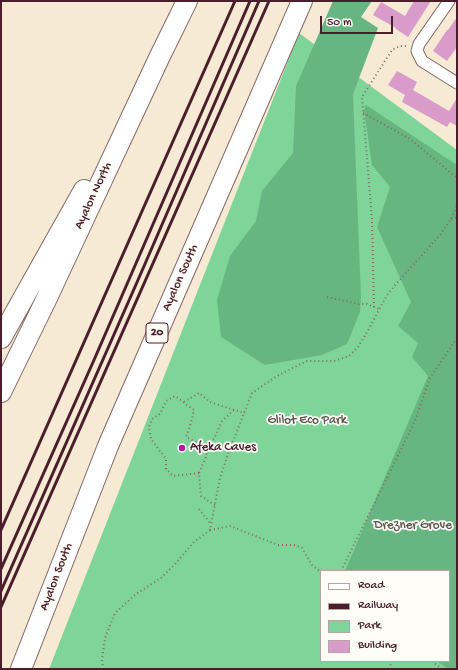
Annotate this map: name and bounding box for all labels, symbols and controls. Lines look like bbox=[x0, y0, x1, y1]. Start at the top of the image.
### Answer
scale bar bbox=[322, 8, 395, 34]
text: 50 m bbox=[327, 16, 352, 30]
street label: Ayalon North bbox=[72, 160, 116, 232]
street label: Ayalon South bbox=[159, 242, 203, 314]
road number: 20 bbox=[146, 323, 168, 343]
park label: Glilot Eco Park bbox=[267, 413, 347, 429]
place label: Afeka Caves bbox=[190, 440, 256, 456]
marker: Afeka Caves bbox=[177, 443, 187, 453]
park label: Drezner Grove bbox=[374, 518, 452, 534]
street label: Ayalon South bbox=[37, 541, 77, 613]
legend bbox=[320, 570, 450, 662]
text: Road bbox=[358, 579, 384, 593]
text: Railway bbox=[358, 599, 398, 613]
text: Park bbox=[358, 619, 381, 633]
text: Building bbox=[358, 639, 397, 653]

